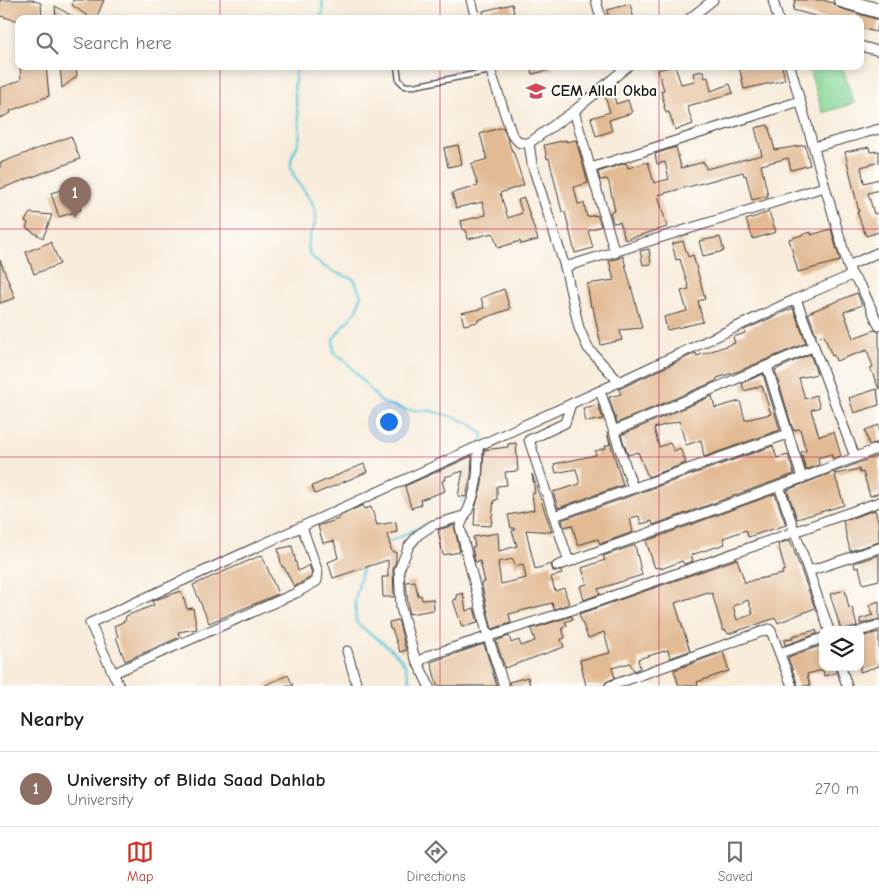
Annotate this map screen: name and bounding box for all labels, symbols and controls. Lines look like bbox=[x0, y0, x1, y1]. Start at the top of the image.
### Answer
search box bbox=[15, 15, 864, 70]
icon: search bbox=[33, 29, 61, 57]
text: Search here bbox=[73, 32, 172, 54]
school or university icon: CEM Allal Okba bbox=[525, 80, 547, 102]
place label: CEM Allal Okba bbox=[551, 82, 657, 100]
pin: 1 bbox=[59, 177, 91, 218]
your location bbox=[376, 409, 402, 435]
map controls bbox=[819, 626, 864, 671]
button: layers bbox=[819, 626, 864, 671]
text: Nearby bbox=[20, 707, 84, 731]
text: University of Blida Saad Dahlab bbox=[67, 769, 325, 791]
text: 1 bbox=[33, 780, 39, 798]
text: 270 m bbox=[815, 780, 859, 798]
text: University bbox=[67, 791, 133, 809]
tab: Map bbox=[126, 838, 154, 885]
tab: Directions bbox=[406, 838, 466, 885]
tab: Saved bbox=[718, 838, 753, 885]

